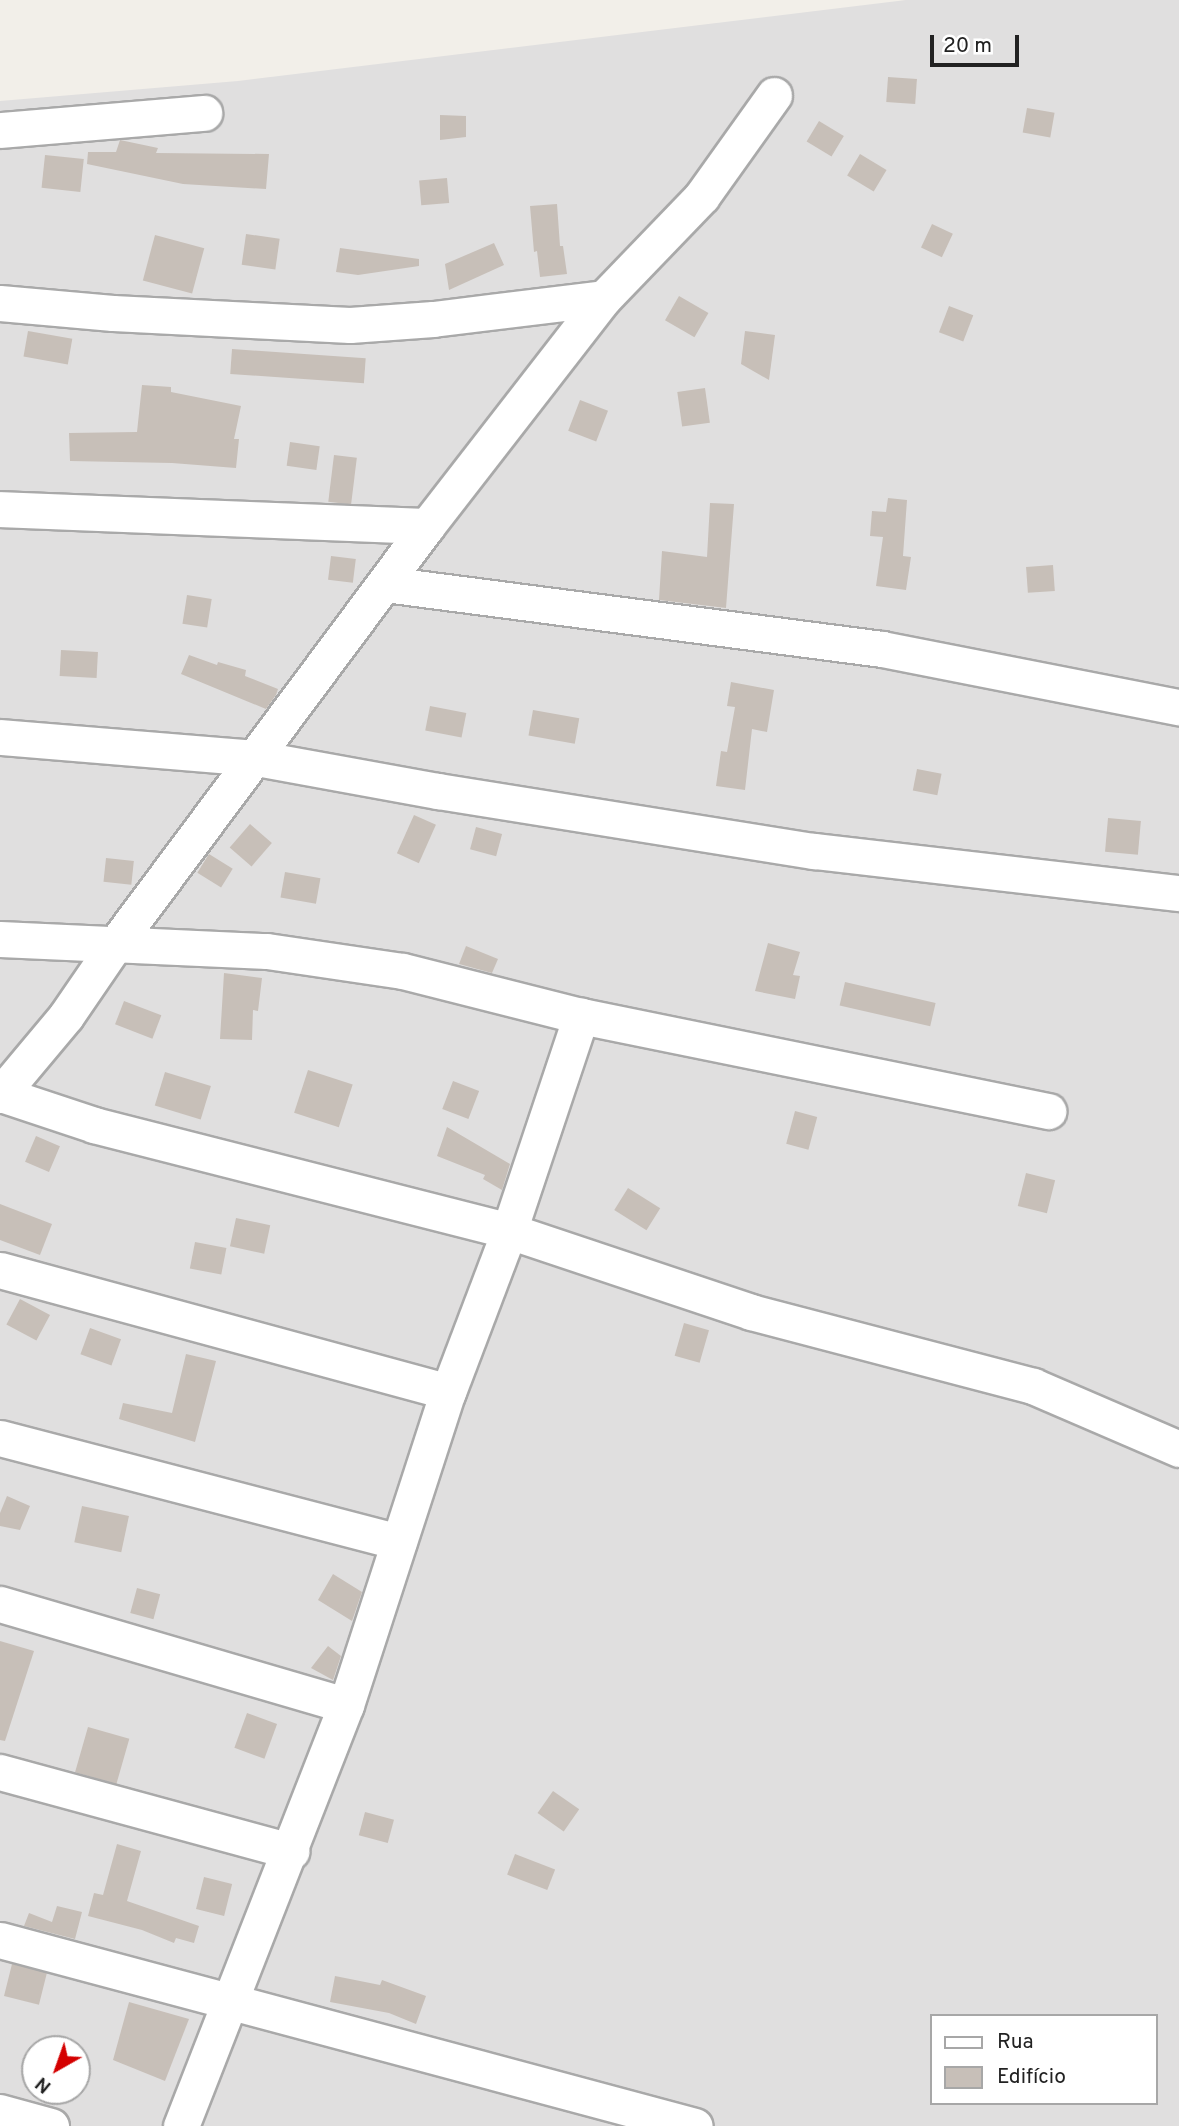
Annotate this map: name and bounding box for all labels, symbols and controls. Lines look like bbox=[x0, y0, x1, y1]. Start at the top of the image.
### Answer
scale bar bbox=[934, 21, 1023, 65]
text: 20 m bbox=[943, 33, 992, 60]
legend bbox=[930, 2014, 1158, 2105]
text: Rua bbox=[997, 2029, 1034, 2056]
north arrow bbox=[21, 2035, 91, 2105]
text: Edifício bbox=[997, 2064, 1066, 2091]
text: N bbox=[31, 2071, 57, 2098]

